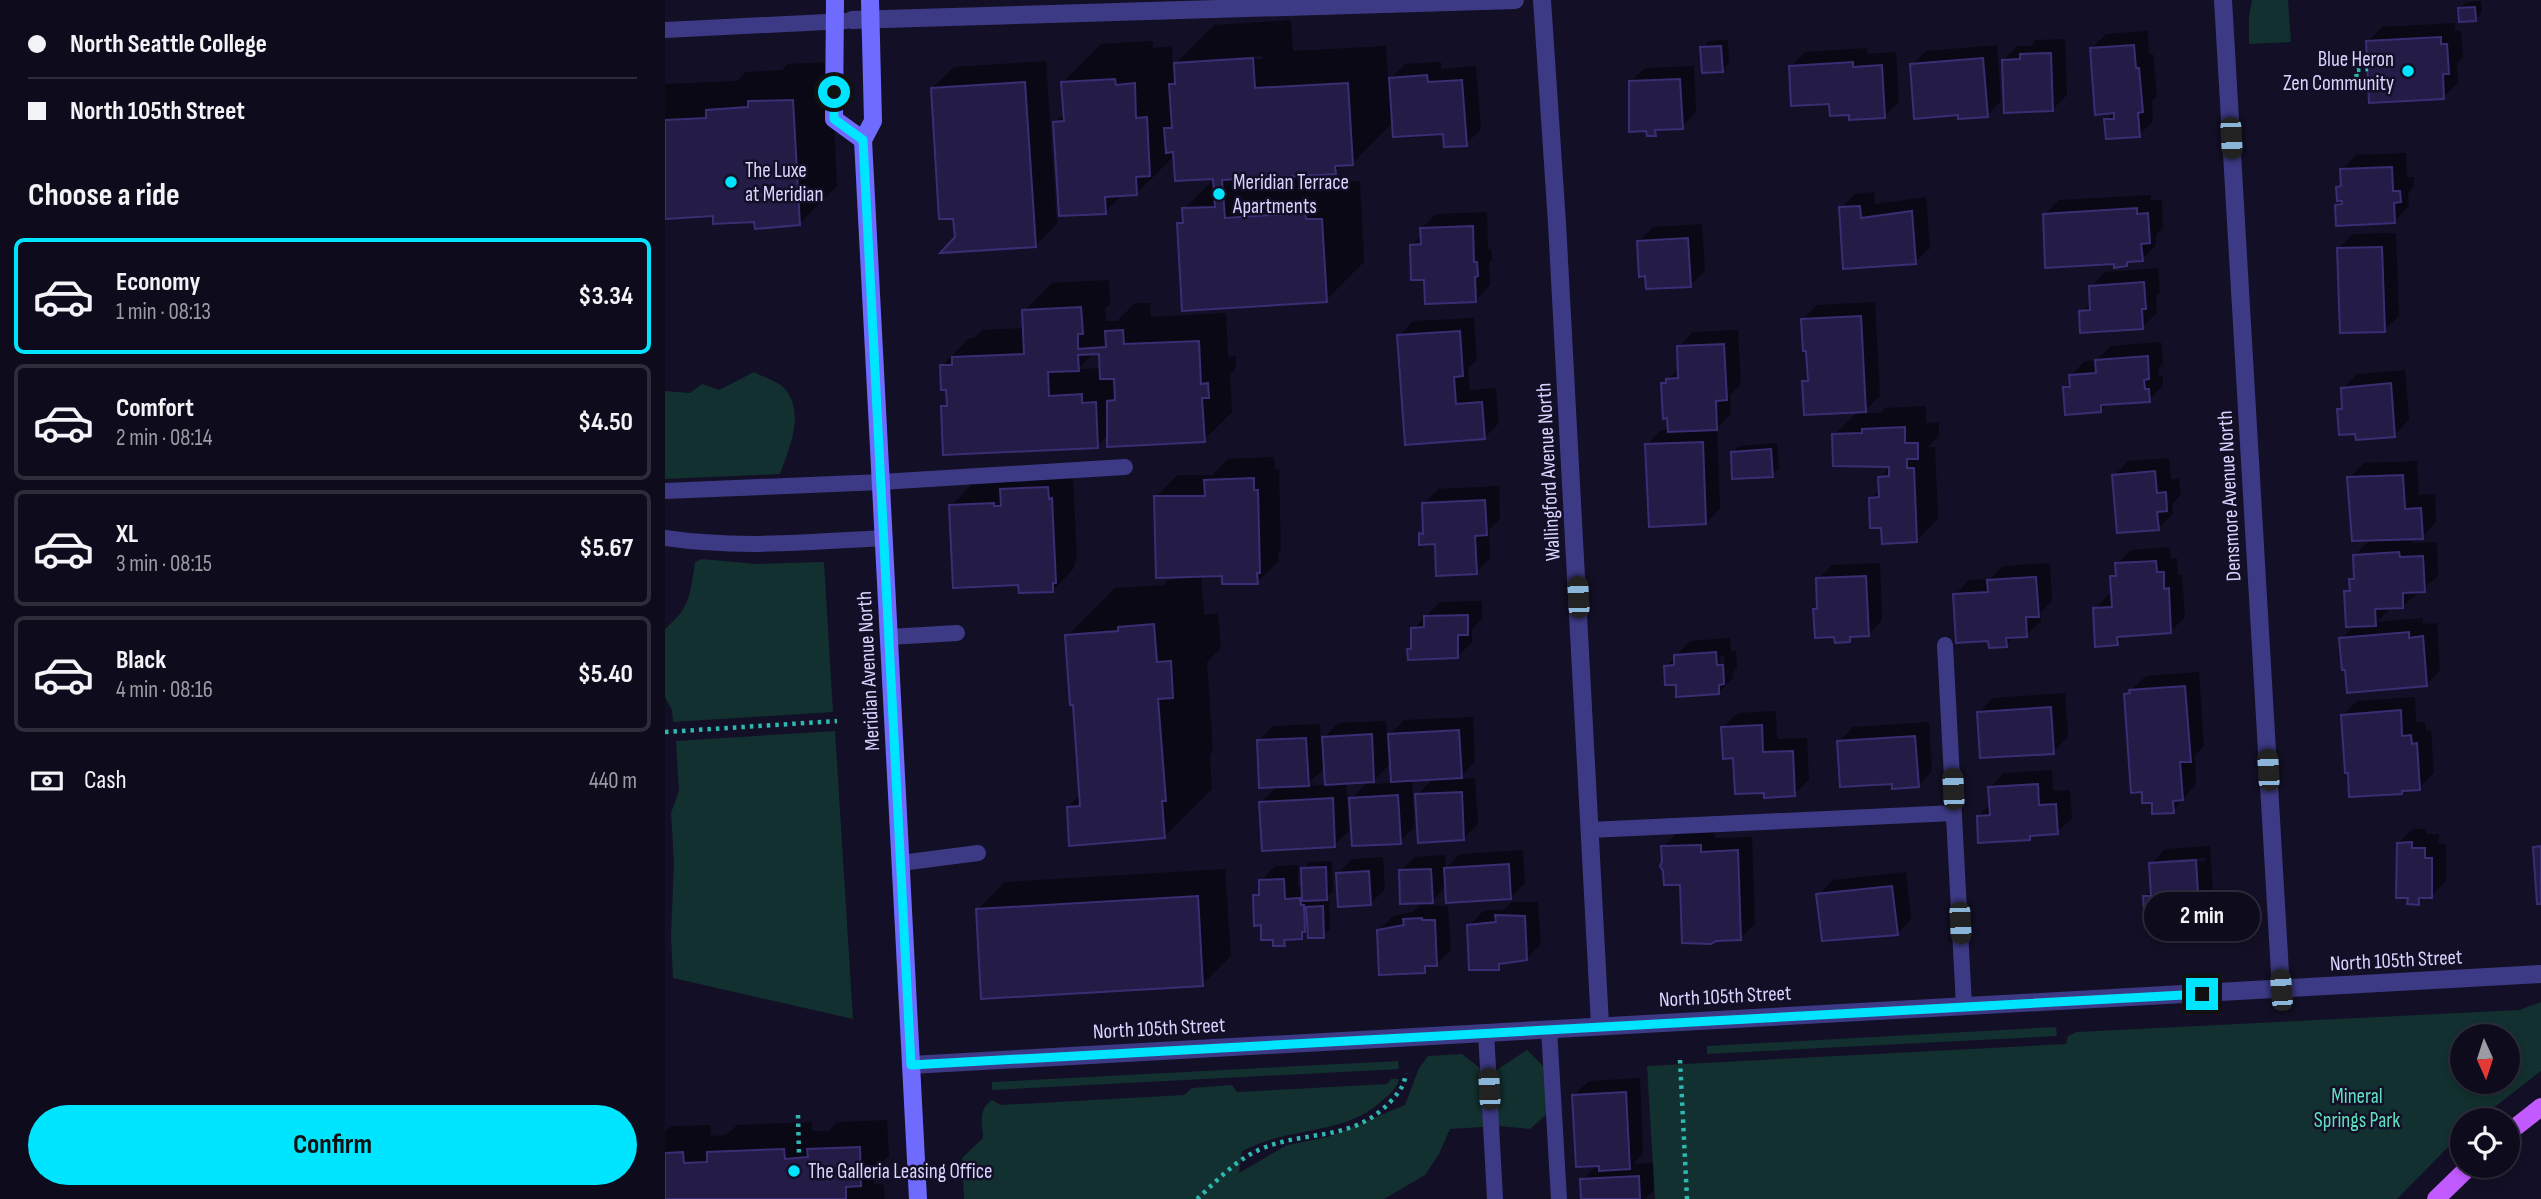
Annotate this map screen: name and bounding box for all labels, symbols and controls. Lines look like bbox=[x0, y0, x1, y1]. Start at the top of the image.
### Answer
text: North Seattle College bbox=[70, 29, 267, 60]
place label: Blue Heron Zen Community bbox=[2283, 47, 2394, 96]
marker: Blue Heron Zen Community bbox=[2400, 63, 2416, 79]
route start bbox=[818, 76, 850, 108]
text: North 105th Street bbox=[70, 96, 245, 127]
car bbox=[2220, 116, 2243, 160]
place label: The Luxe at Meridian bbox=[745, 158, 823, 207]
place label: Meridian Terrace Apartments bbox=[1232, 170, 1349, 219]
marker: The Luxe at Meridian bbox=[723, 174, 739, 190]
text: Choose a ride bbox=[28, 176, 180, 215]
marker: Meridian Terrace Apartments bbox=[1211, 186, 1227, 202]
icon: car bbox=[32, 265, 95, 328]
text: Economy bbox=[116, 267, 200, 298]
text: $3.34 bbox=[578, 281, 633, 312]
text: 1 min · 08:13 bbox=[116, 298, 211, 326]
street label: Wallingford Avenue North bbox=[1531, 382, 1566, 562]
icon: car bbox=[32, 391, 95, 454]
text: Comfort bbox=[116, 393, 194, 424]
text: $4.50 bbox=[578, 407, 633, 438]
street label: Densmore Avenue North bbox=[2213, 410, 2246, 582]
text: 2 min · 08:14 bbox=[116, 424, 212, 452]
icon: car bbox=[32, 517, 95, 580]
text: XL bbox=[116, 519, 138, 550]
text: $5.67 bbox=[579, 533, 633, 564]
text: 3 min · 08:15 bbox=[116, 550, 212, 578]
car bbox=[1567, 575, 1590, 619]
street label: Meridian Avenue North bbox=[852, 591, 885, 751]
icon: car bbox=[32, 643, 95, 706]
text: Black bbox=[116, 645, 166, 676]
text: $5.40 bbox=[578, 659, 633, 690]
text: 4 min · 08:16 bbox=[116, 676, 213, 704]
car bbox=[2257, 748, 2280, 792]
icon: cash bbox=[28, 762, 66, 800]
text: Cash bbox=[84, 765, 127, 796]
text: 440 m bbox=[589, 767, 637, 795]
car bbox=[1942, 767, 1965, 811]
callout: 2 min bbox=[2144, 892, 2260, 942]
car bbox=[1949, 901, 1972, 945]
text: 2 min bbox=[2180, 902, 2224, 930]
street label: North 105th Street bbox=[2329, 945, 2463, 976]
car bbox=[2270, 968, 2293, 1012]
route end bbox=[2186, 978, 2218, 1010]
street label: North 105th Street bbox=[1658, 981, 1792, 1012]
street label: North 105th Street bbox=[1092, 1013, 1226, 1044]
north arrow bbox=[2450, 1024, 2520, 1094]
map controls bbox=[2450, 1024, 2520, 1178]
car bbox=[1478, 1067, 1501, 1111]
park label: Mineral Springs Park bbox=[2314, 1084, 2400, 1133]
button: Confirm bbox=[28, 1105, 637, 1185]
button: locate bbox=[2450, 1108, 2520, 1178]
place label: The Galleria Leasing Office bbox=[808, 1159, 992, 1184]
marker: The Galleria Leasing Office bbox=[786, 1163, 802, 1179]

